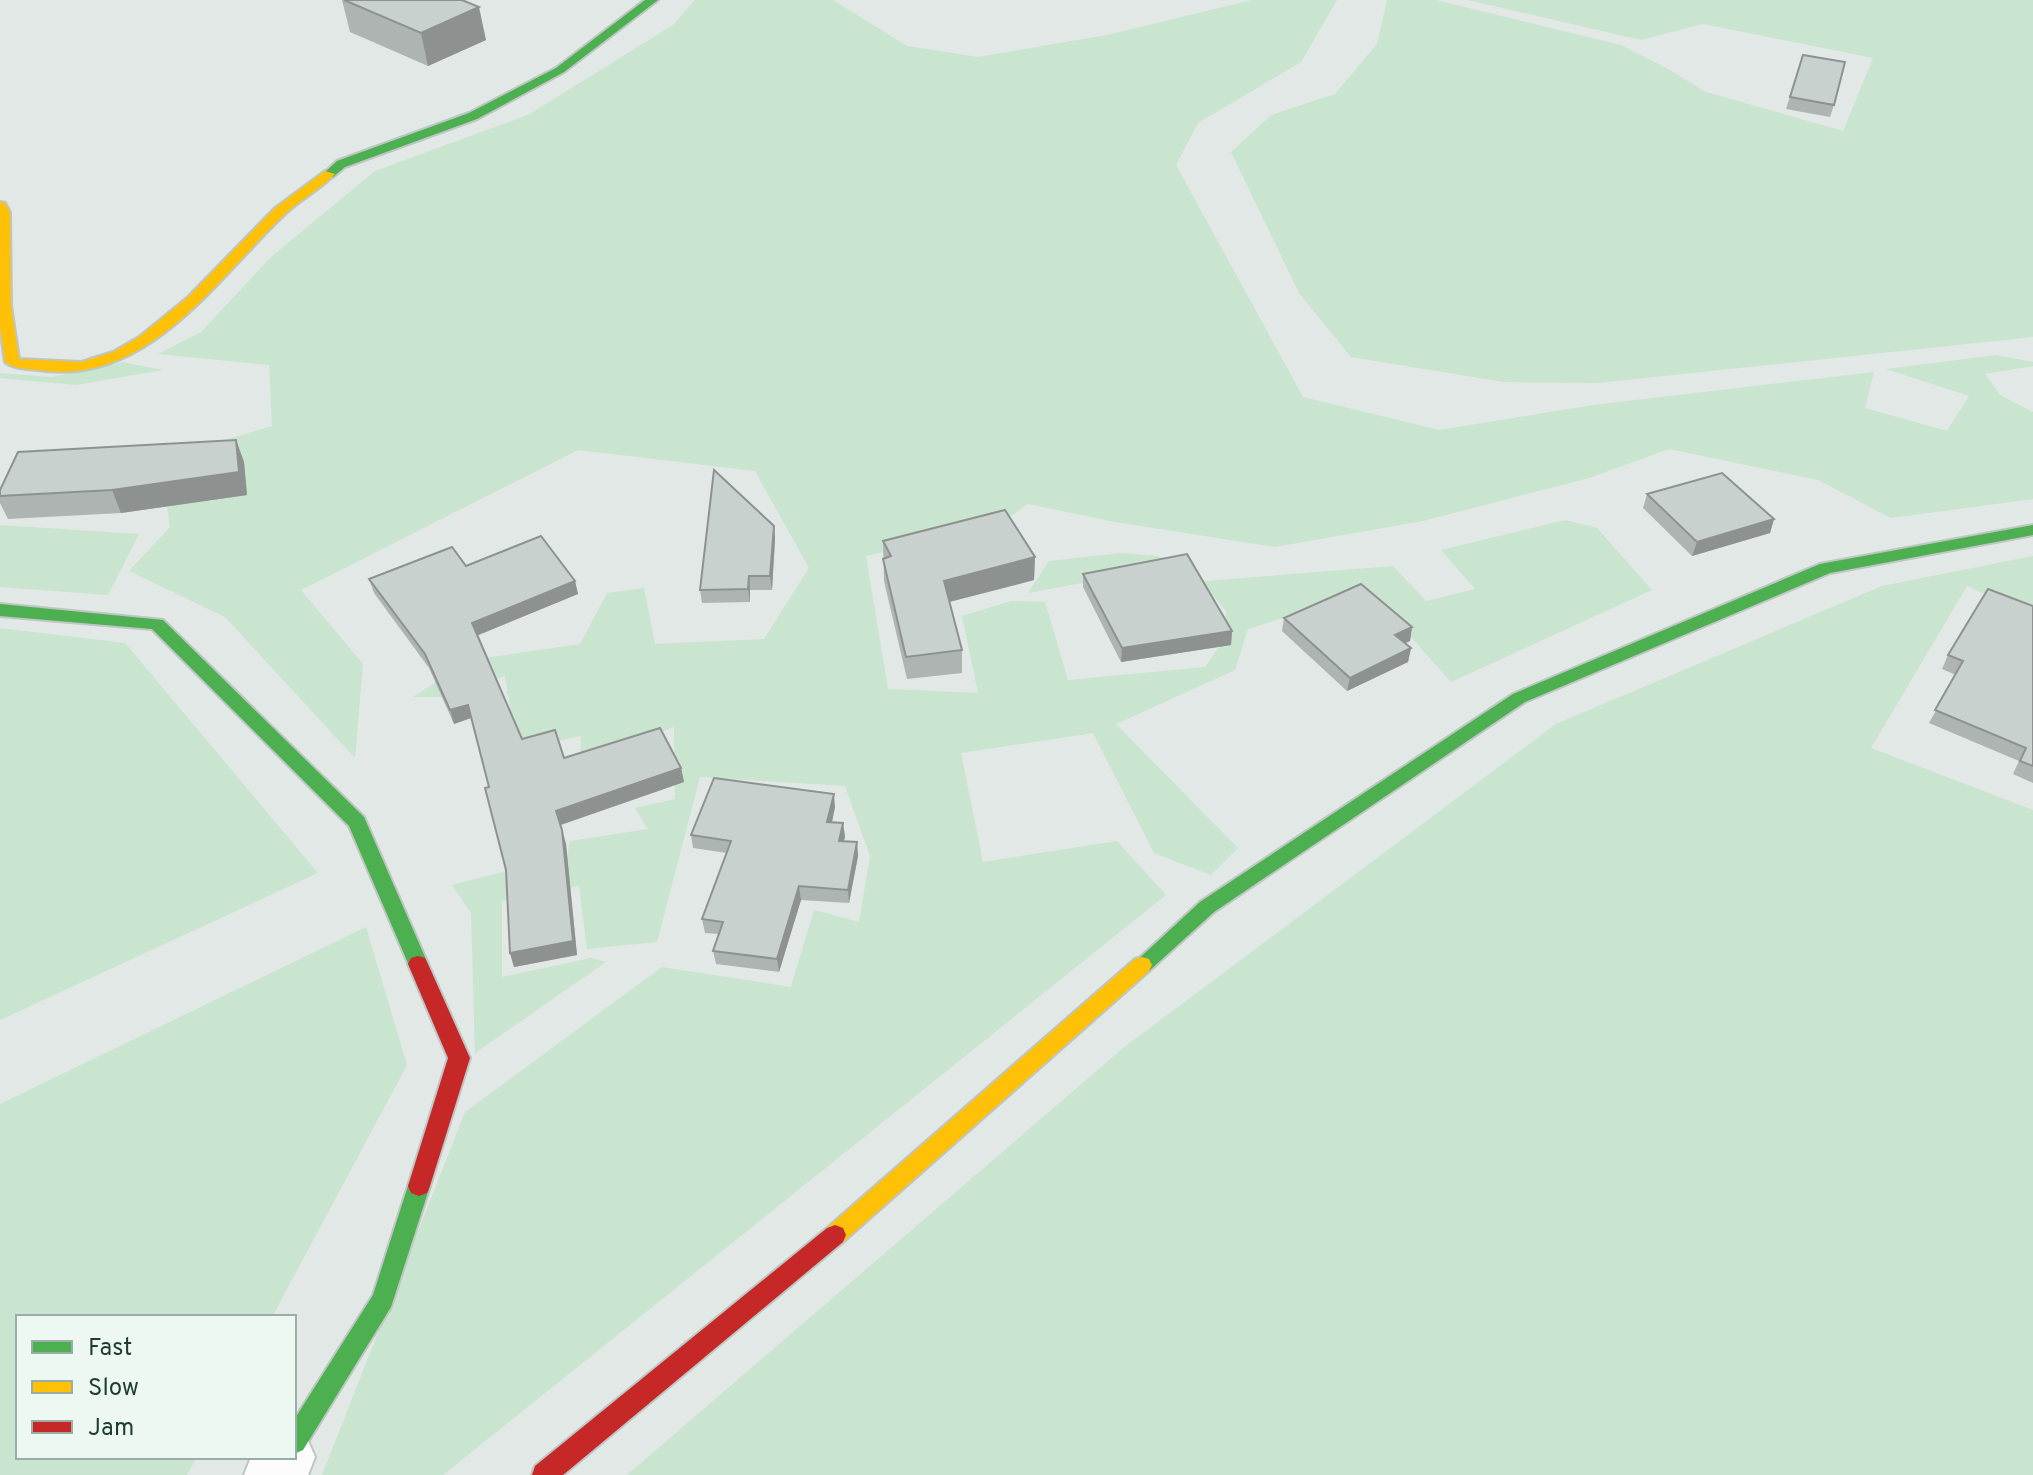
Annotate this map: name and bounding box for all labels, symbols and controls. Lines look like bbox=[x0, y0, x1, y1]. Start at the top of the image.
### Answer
legend bbox=[16, 1315, 296, 1459]
text: Fast bbox=[88, 1334, 132, 1364]
text: Slow bbox=[88, 1374, 139, 1404]
text: Jam bbox=[88, 1414, 134, 1444]

